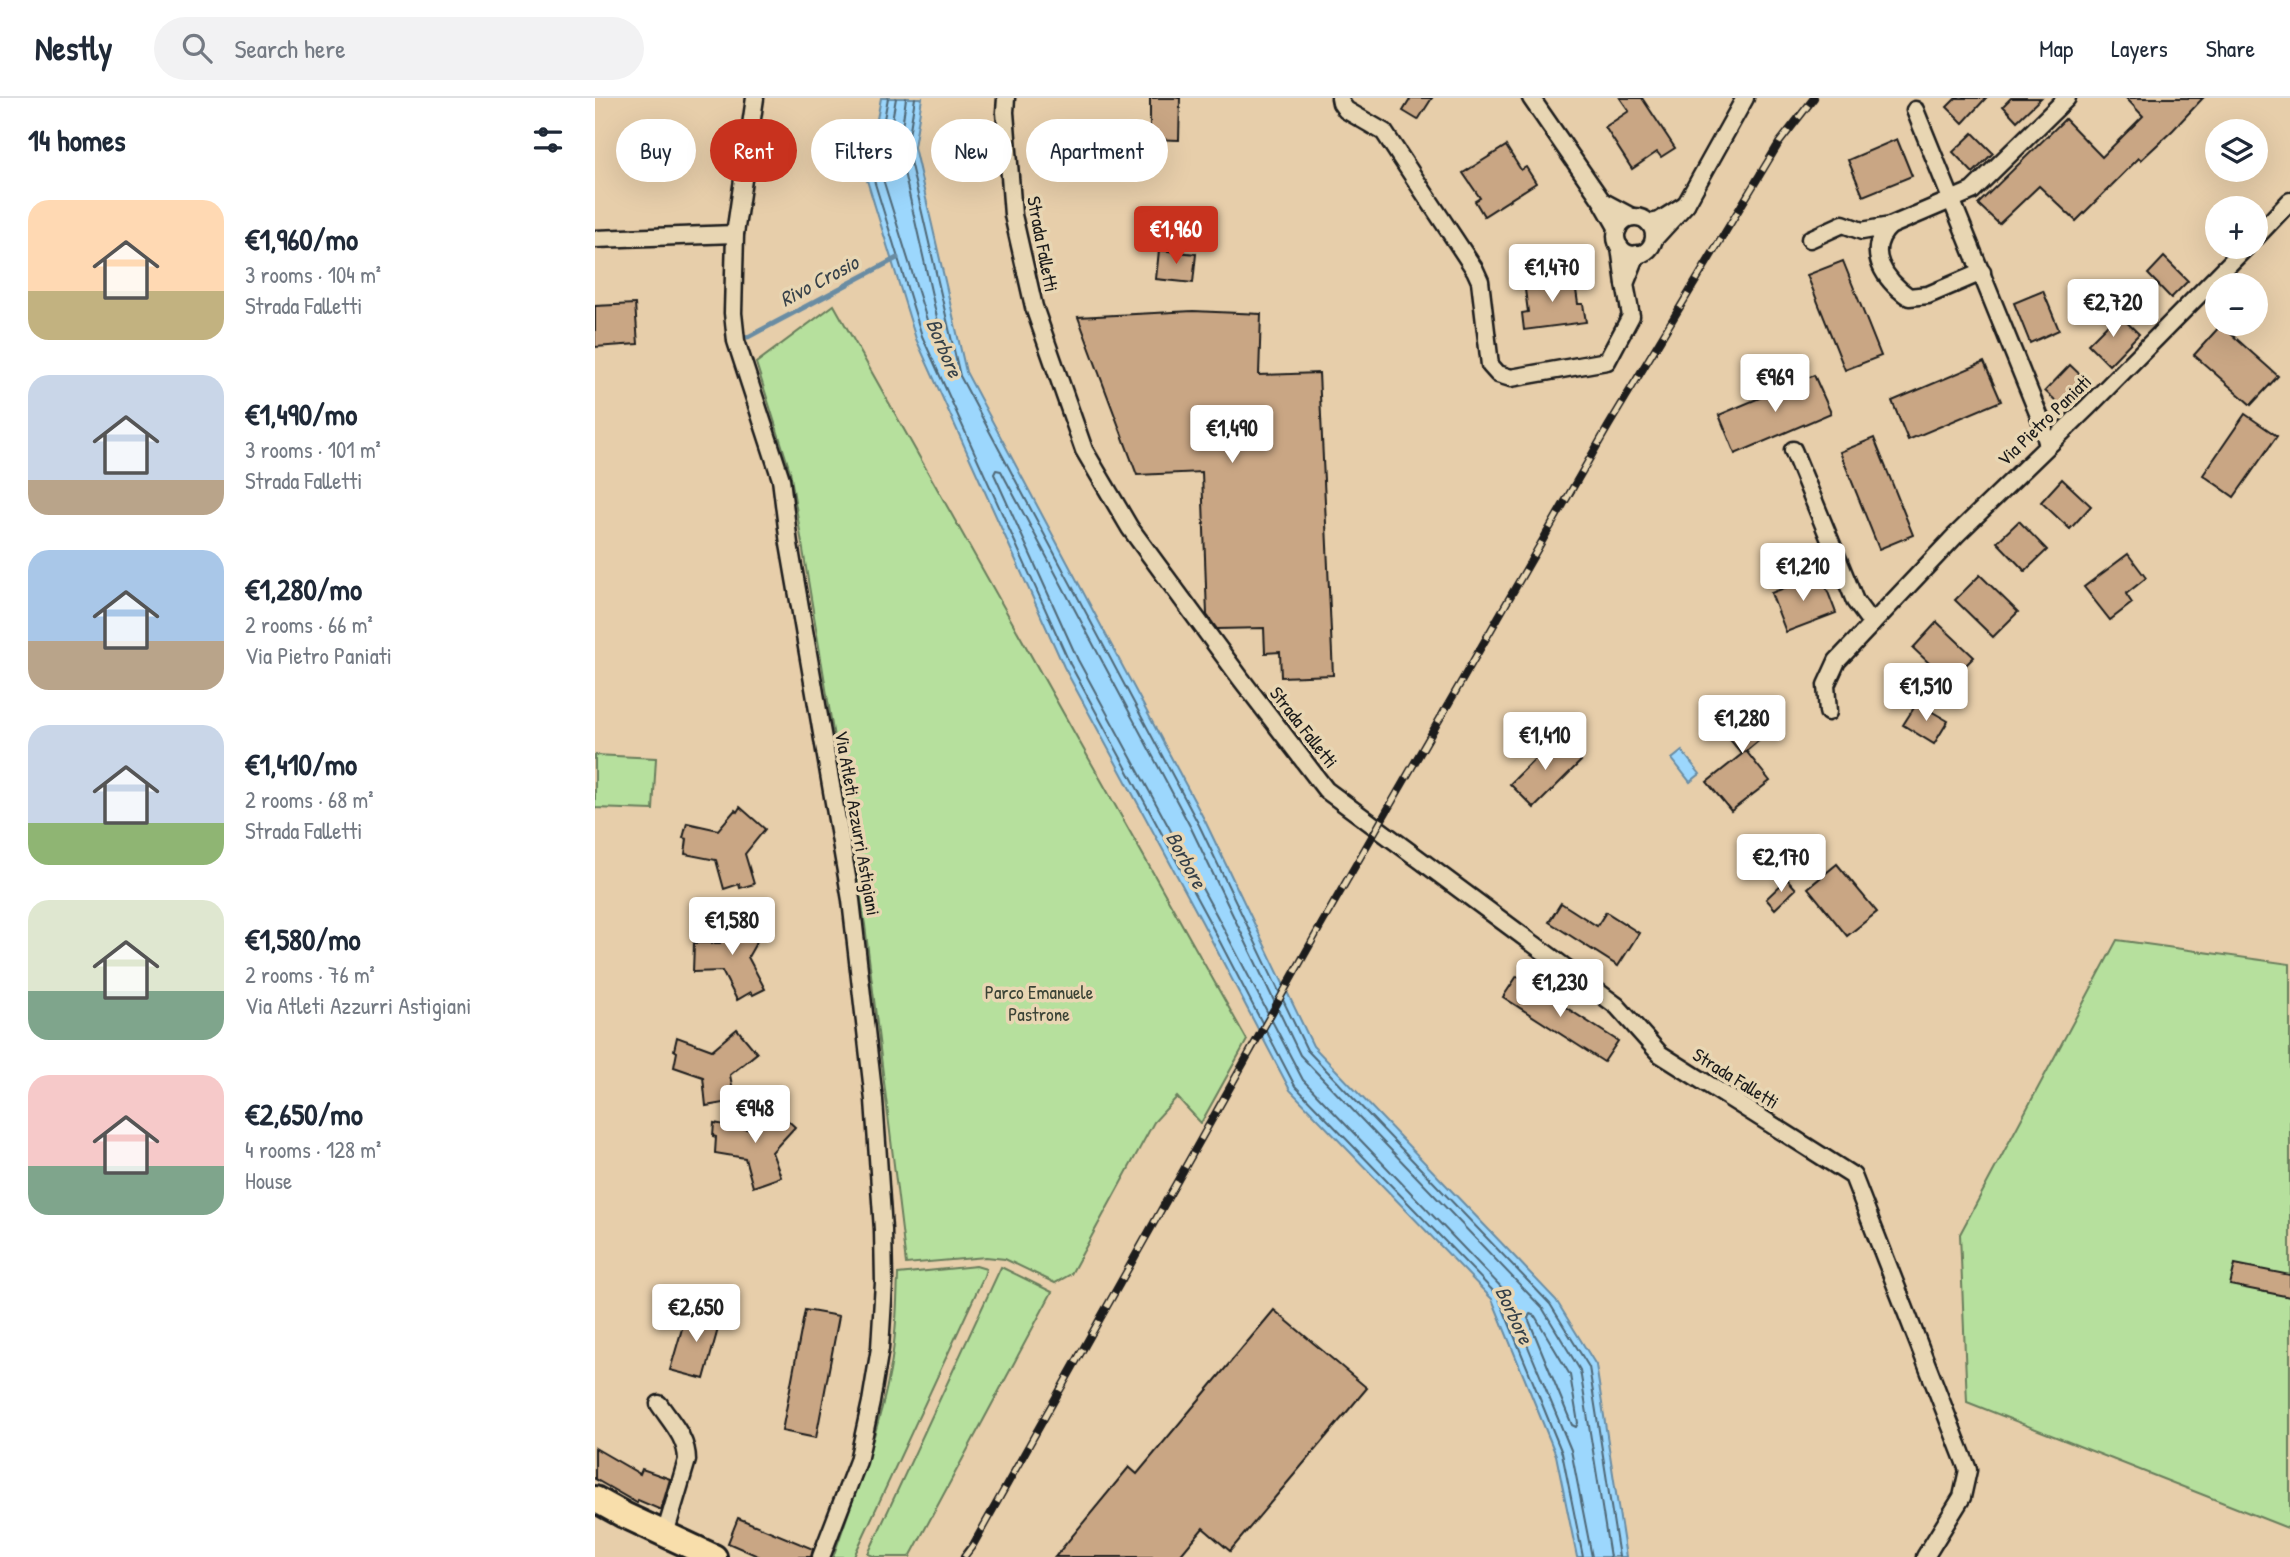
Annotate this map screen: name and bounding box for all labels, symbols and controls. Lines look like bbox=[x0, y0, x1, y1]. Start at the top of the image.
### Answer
search box bbox=[154, 17, 644, 80]
text: Nestly bbox=[35, 26, 112, 70]
icon: search bbox=[178, 29, 216, 67]
text: Search here bbox=[234, 31, 346, 66]
text: Map bbox=[2039, 32, 2073, 64]
text: Layers bbox=[2111, 32, 2168, 64]
text: Share bbox=[2206, 32, 2255, 64]
chip: Buy bbox=[616, 119, 696, 182]
chip: Rent bbox=[710, 119, 797, 182]
chip: Filters bbox=[811, 119, 917, 182]
chip: New bbox=[931, 119, 1012, 182]
chip: Apartment bbox=[1026, 119, 1168, 182]
map controls bbox=[2205, 119, 2268, 336]
button: layers bbox=[2205, 119, 2268, 182]
text: 14 homes bbox=[28, 120, 126, 160]
icon: filters bbox=[529, 121, 567, 159]
street label: Strada Falletti bbox=[1021, 194, 1065, 294]
button: + bbox=[2205, 196, 2268, 259]
pin: €1,960 bbox=[1119, 206, 1233, 266]
text: €1,960 bbox=[1150, 213, 1202, 244]
text: €1,960/mo bbox=[245, 219, 358, 259]
icon: home bbox=[84, 228, 168, 312]
pin: €1,470 bbox=[1495, 244, 1609, 304]
water label: Rivo Crosio bbox=[774, 247, 865, 313]
text: €1,470 bbox=[1525, 251, 1579, 282]
text: 3 rooms · 104 m² bbox=[245, 259, 381, 290]
button: − bbox=[2205, 273, 2268, 336]
pin: €2,720 bbox=[2056, 280, 2170, 339]
text: €2,720 bbox=[2084, 286, 2142, 317]
text: Strada Falletti bbox=[245, 290, 362, 321]
water label: Borbore bbox=[919, 314, 970, 383]
pin: €969 bbox=[1734, 354, 1816, 414]
text: €969 bbox=[1756, 361, 1794, 392]
street label: Via Pietro Paniati bbox=[1991, 369, 2097, 471]
text: €1,490/mo bbox=[245, 394, 357, 434]
icon: home bbox=[84, 403, 168, 487]
pin: €1,490 bbox=[1175, 406, 1289, 465]
text: €1,490 bbox=[1206, 412, 1258, 443]
text: 3 rooms · 101 m² bbox=[245, 434, 381, 465]
text: Strada Falletti bbox=[245, 465, 362, 496]
pin: €1,210 bbox=[1746, 544, 1860, 603]
text: €1,210 bbox=[1776, 550, 1830, 581]
text: €1,280/mo bbox=[245, 569, 362, 609]
icon: home bbox=[84, 578, 168, 662]
text: 2 rooms · 66 m² bbox=[245, 609, 373, 640]
text: Via Pietro Paniati bbox=[245, 640, 392, 671]
pin: €1,510 bbox=[1869, 664, 1983, 723]
text: €1,510 bbox=[1900, 670, 1952, 701]
street label: Strada Falletti bbox=[1264, 681, 1344, 773]
pin: €1,280 bbox=[1685, 696, 1799, 755]
text: €1,280 bbox=[1714, 702, 1770, 733]
pin: €1,410 bbox=[1488, 712, 1602, 772]
text: €1,410 bbox=[1519, 719, 1571, 750]
street label: Via Atleti Azzurri Astigiani bbox=[829, 729, 887, 917]
text: €1,410/mo bbox=[245, 744, 357, 784]
icon: home bbox=[84, 753, 168, 837]
text: 2 rooms · 68 m² bbox=[245, 784, 373, 815]
text: Strada Falletti bbox=[245, 815, 362, 846]
water label: Borbore bbox=[1159, 826, 1215, 895]
pin: €2,170 bbox=[1724, 834, 1838, 894]
text: €2,170 bbox=[1753, 841, 1809, 872]
pin: €1,580 bbox=[675, 898, 789, 957]
text: €1,580 bbox=[705, 904, 759, 935]
text: €1,580/mo bbox=[245, 919, 361, 959]
icon: home bbox=[84, 928, 168, 1012]
text: 2 rooms · 76 m² bbox=[245, 959, 375, 990]
pin: €1,230 bbox=[1503, 960, 1617, 1019]
text: €1,230 bbox=[1532, 966, 1588, 997]
park label: Parco Emanuele Pastrone bbox=[985, 979, 1094, 1027]
text: Via Atleti Azzurri Astigiani bbox=[245, 990, 472, 1021]
street label: Strada Falletti bbox=[1688, 1041, 1784, 1115]
pin: €948 bbox=[714, 1086, 796, 1145]
text: €948 bbox=[736, 1092, 774, 1123]
text: €2,650/mo bbox=[245, 1094, 363, 1134]
icon: home bbox=[84, 1103, 168, 1187]
text: 4 rooms · 128 m² bbox=[245, 1134, 381, 1165]
text: House bbox=[245, 1165, 292, 1196]
water label: Borbore bbox=[1488, 1281, 1541, 1350]
pin: €2,650 bbox=[639, 1284, 753, 1344]
text: €2,650 bbox=[668, 1291, 724, 1322]

